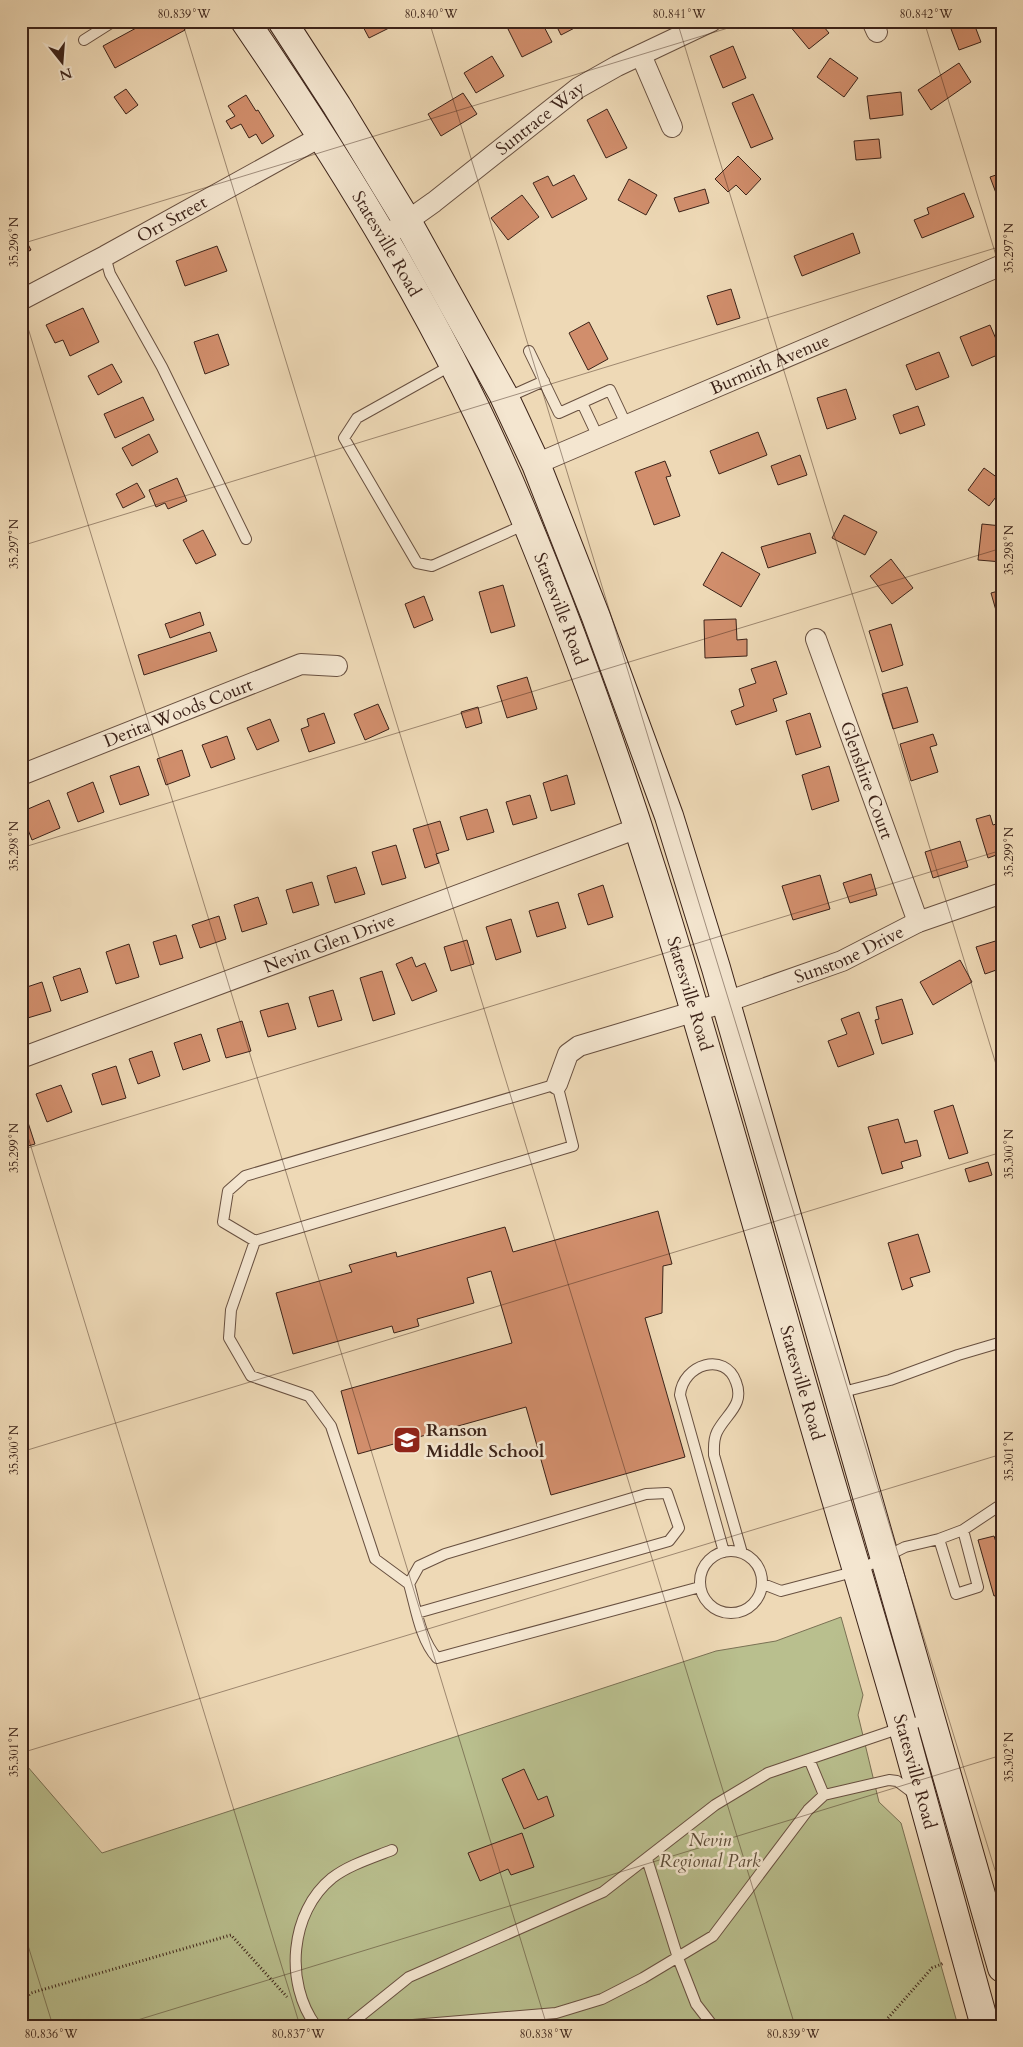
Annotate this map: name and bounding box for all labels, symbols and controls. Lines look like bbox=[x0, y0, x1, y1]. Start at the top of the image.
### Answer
text: 80.839°W bbox=[157, 6, 211, 22]
text: 80.840°W bbox=[404, 6, 458, 22]
text: 80.841°W bbox=[652, 6, 706, 22]
text: 80.842°W bbox=[899, 6, 953, 22]
north arrow bbox=[38, 38, 88, 88]
text: N bbox=[57, 63, 74, 85]
street label: Suntrace Way bbox=[491, 75, 590, 162]
street label: Statesville Road bbox=[345, 186, 427, 302]
street label: Orr Street bbox=[132, 190, 212, 249]
text: 35.296°N bbox=[6, 216, 22, 267]
text: 35.297°N bbox=[1001, 222, 1017, 273]
street label: Burmith Avenue bbox=[706, 328, 833, 401]
text: 35.297°N bbox=[6, 518, 22, 569]
text: 35.298°N bbox=[1001, 524, 1017, 575]
street label: Statesville Road bbox=[527, 549, 593, 669]
street label: Derita Woods Court bbox=[100, 672, 257, 754]
street label: Glenshire Court bbox=[834, 718, 899, 843]
text: 35.298°N bbox=[6, 820, 22, 871]
text: 35.299°N bbox=[1001, 826, 1017, 877]
street label: Nevin Glen Drive bbox=[260, 908, 399, 979]
street label: Sunstone Drive bbox=[791, 919, 908, 990]
street label: Statesville Road bbox=[660, 933, 718, 1054]
text: 35.299°N bbox=[6, 1122, 22, 1173]
text: 35.300°N bbox=[1001, 1128, 1017, 1179]
street label: Statesville Road bbox=[773, 1323, 830, 1444]
place label: Ranson Middle School bbox=[426, 1418, 544, 1464]
text: 35.300°N bbox=[6, 1424, 22, 1475]
school or university icon: Ranson Middle School bbox=[392, 1425, 422, 1455]
text: 35.301°N bbox=[1001, 1430, 1017, 1481]
street label: Statesville Road bbox=[887, 1711, 943, 1832]
text: 35.301°N bbox=[6, 1726, 22, 1777]
text: 35.302°N bbox=[1001, 1731, 1017, 1782]
park label: Nevin Regional Park bbox=[659, 1828, 761, 1874]
text: 80.836°W bbox=[24, 2026, 78, 2042]
text: 80.837°W bbox=[271, 2026, 325, 2042]
text: 80.838°W bbox=[519, 2026, 573, 2042]
text: 80.839°W bbox=[766, 2026, 820, 2042]

